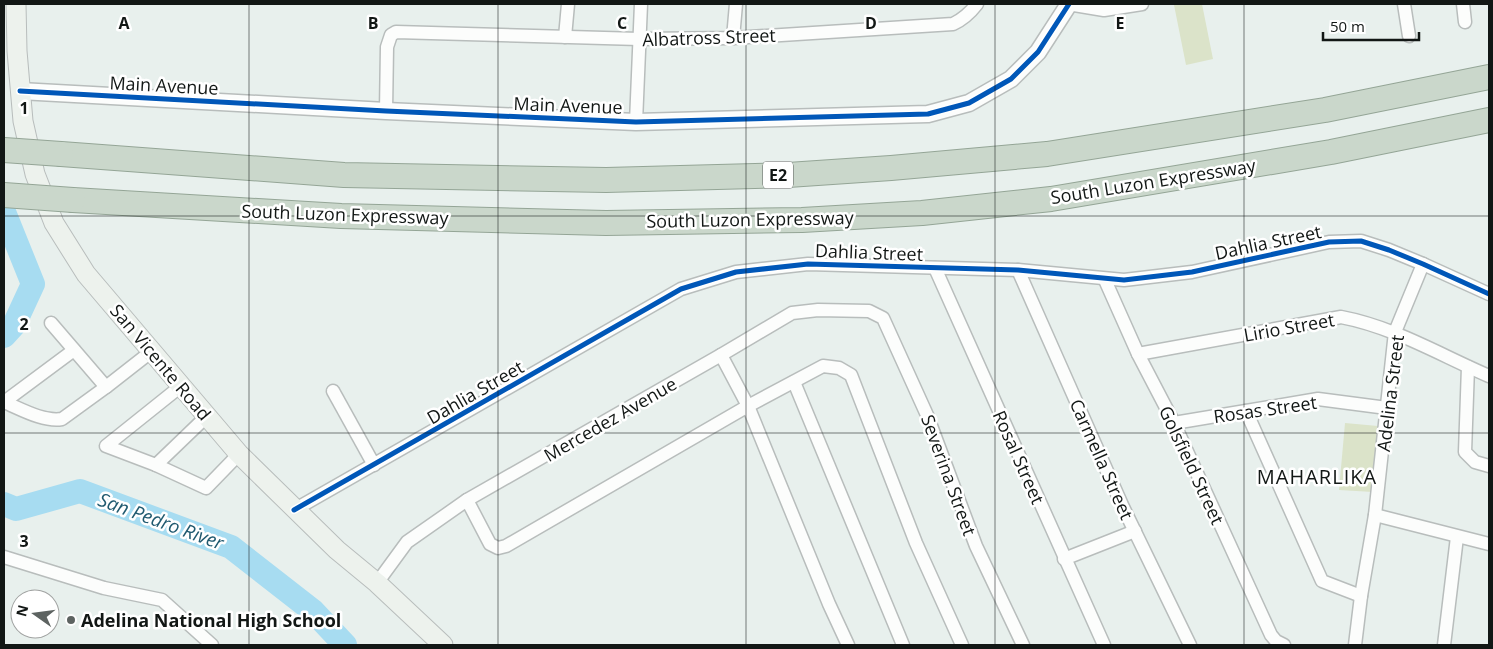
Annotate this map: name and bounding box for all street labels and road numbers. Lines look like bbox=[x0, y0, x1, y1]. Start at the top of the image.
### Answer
street label: Albatross Street bbox=[642, 23, 776, 51]
street label: Main Avenue bbox=[109, 70, 219, 100]
street label: Main Avenue bbox=[513, 91, 623, 119]
street label: South Luzon Expressway bbox=[1049, 153, 1258, 209]
road number: E2 bbox=[763, 162, 793, 188]
street label: South Luzon Expressway bbox=[241, 198, 450, 230]
street label: South Luzon Expressway bbox=[646, 205, 855, 233]
street label: Dahlia Street bbox=[1213, 219, 1323, 265]
street label: Dahlia Street bbox=[815, 238, 923, 266]
street label: San Vicente Road bbox=[105, 299, 217, 425]
street label: Lirio Street bbox=[1242, 307, 1336, 347]
street label: Adelina Street bbox=[1371, 333, 1409, 453]
street label: Dahlia Street bbox=[422, 355, 528, 429]
street label: Mercedez Avenue bbox=[539, 371, 681, 467]
street label: Rosas Street bbox=[1212, 390, 1318, 428]
street label: Carmella Street bbox=[1065, 395, 1139, 523]
street label: Golsfield Street bbox=[1154, 402, 1230, 528]
street label: Rosal Street bbox=[988, 406, 1050, 508]
street label: Severina Street bbox=[916, 411, 982, 539]

